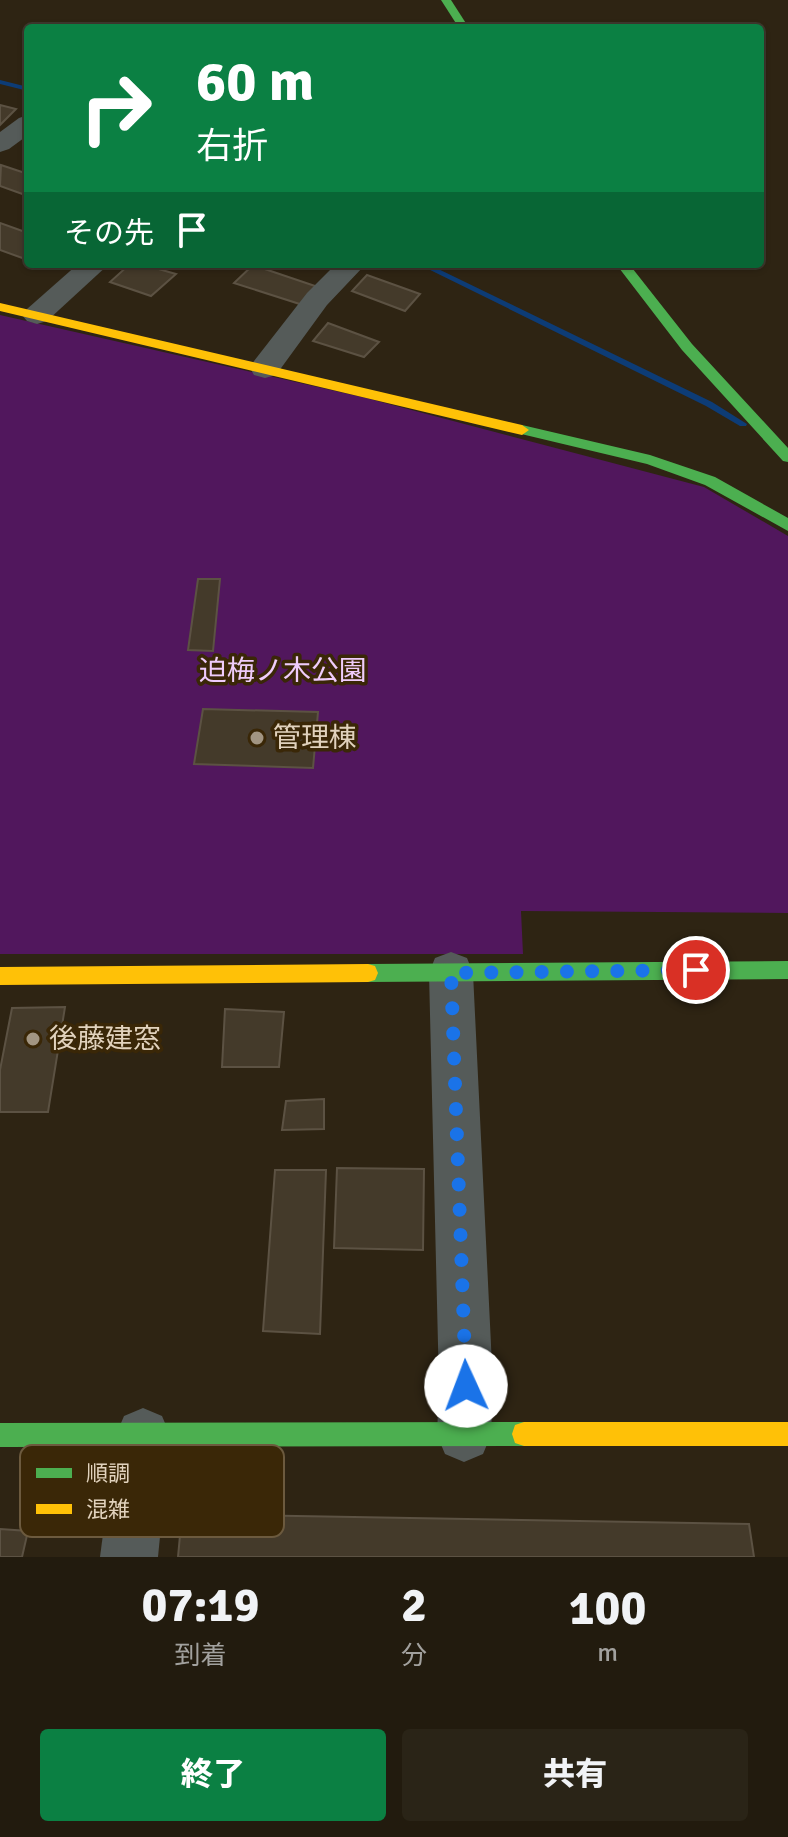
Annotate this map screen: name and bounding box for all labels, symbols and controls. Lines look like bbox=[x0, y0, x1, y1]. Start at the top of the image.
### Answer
text: 60 m bbox=[196, 47, 314, 116]
icon: right bbox=[64, 56, 168, 160]
text: 右折 bbox=[196, 124, 268, 169]
icon: arrive bbox=[170, 208, 214, 252]
text: その先 bbox=[64, 215, 154, 252]
park label: 迫梅ノ木公園 bbox=[199, 654, 367, 688]
place label: 管理棟 bbox=[273, 721, 357, 755]
marker: 管理棟 bbox=[248, 729, 266, 747]
pin bbox=[662, 936, 730, 1004]
icon: arrive bbox=[674, 948, 718, 992]
place label: 後藤建窓 bbox=[49, 1022, 161, 1056]
marker: 後藤建窓 bbox=[24, 1030, 42, 1048]
position arrow bbox=[424, 1344, 508, 1428]
legend bbox=[20, 1445, 284, 1537]
text: 順調 bbox=[86, 1460, 130, 1487]
text: 混雑 bbox=[86, 1496, 130, 1523]
text: 07:19 bbox=[142, 1576, 259, 1635]
text: 2 bbox=[401, 1576, 427, 1635]
text: 100 bbox=[569, 1579, 646, 1638]
text: m bbox=[597, 1637, 618, 1669]
text: 到着 bbox=[175, 1640, 227, 1672]
text: 分 bbox=[401, 1640, 427, 1672]
button: 終了 bbox=[40, 1729, 386, 1821]
button: 共有 bbox=[402, 1729, 748, 1821]

